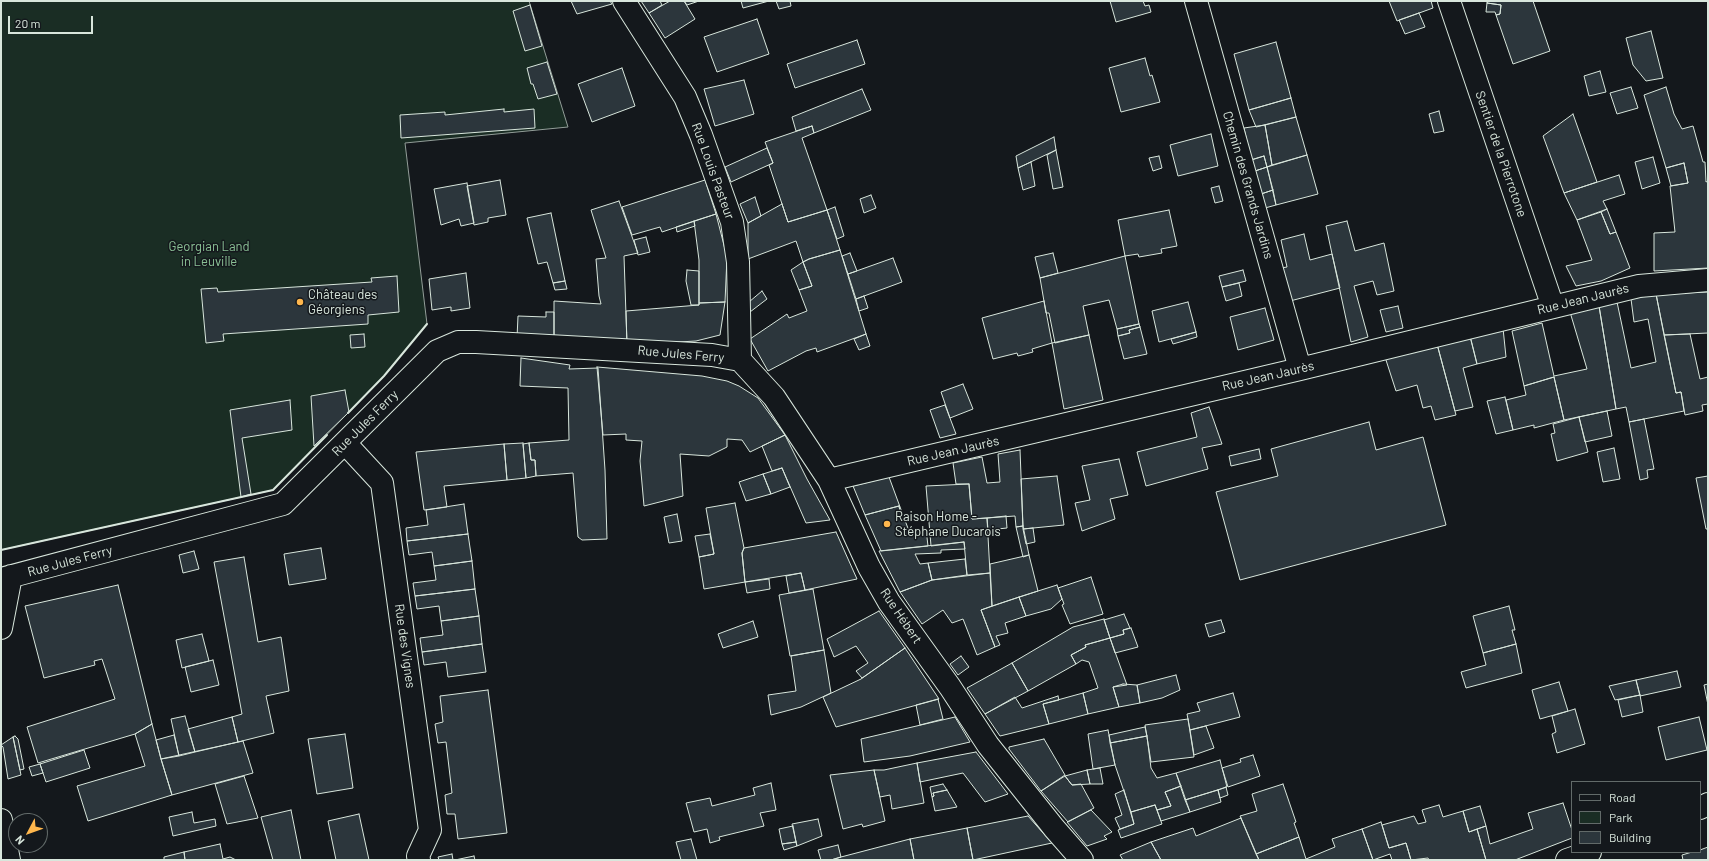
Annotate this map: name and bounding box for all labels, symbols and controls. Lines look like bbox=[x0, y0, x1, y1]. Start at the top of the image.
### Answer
scale bar bbox=[10, 8, 95, 34]
text: 20 m bbox=[15, 16, 41, 30]
street label: Sentier de la Pierrotone bbox=[1472, 89, 1530, 219]
street label: Chemin des Grands Jardins bbox=[1219, 109, 1277, 261]
street label: Rue Louis Pasteur bbox=[688, 121, 738, 221]
park label: Georgian Land in Leuville bbox=[168, 239, 250, 270]
street label: Rue Jean Jaurès bbox=[1536, 280, 1630, 318]
place label: Château des Géorgiens bbox=[308, 287, 377, 318]
marker: Château des Géorgiens bbox=[295, 297, 305, 307]
street label: Rue Jules Ferry bbox=[637, 342, 725, 366]
street label: Rue Jean Jaurès bbox=[1220, 358, 1316, 394]
street label: Rue Jules Ferry bbox=[329, 387, 401, 459]
street label: Rue Jean Jaurès bbox=[905, 433, 1001, 469]
place label: Raison Home - Stéphane Ducarois bbox=[895, 509, 1001, 540]
marker: Raison Home - Stéphane Ducarois bbox=[882, 519, 892, 529]
street label: Rue Jules Ferry bbox=[26, 542, 114, 580]
street label: Rue Hébert bbox=[877, 585, 925, 647]
street label: Rue des Vignes bbox=[391, 603, 419, 689]
legend bbox=[1571, 781, 1701, 853]
text: Road bbox=[1609, 790, 1636, 804]
text: Park bbox=[1609, 810, 1633, 824]
north arrow bbox=[8, 813, 48, 853]
text: Building bbox=[1609, 830, 1651, 844]
text: N bbox=[12, 834, 27, 848]

